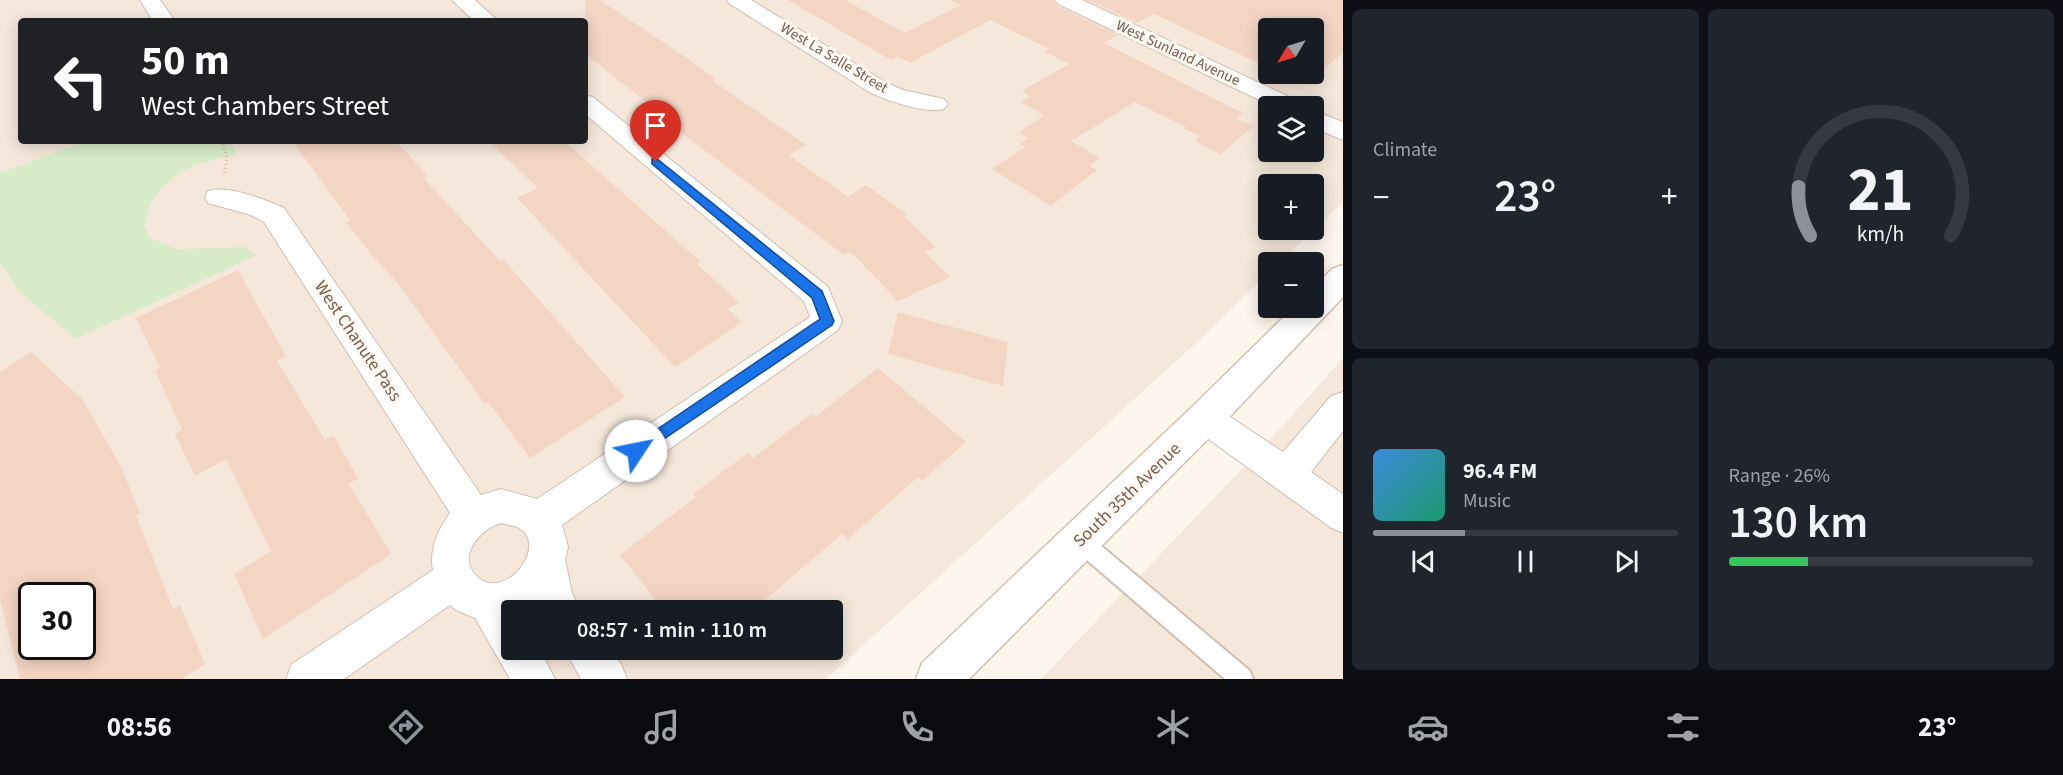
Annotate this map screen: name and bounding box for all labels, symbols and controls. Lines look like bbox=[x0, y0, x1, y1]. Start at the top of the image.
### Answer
street label: West Sunland Avenue bbox=[1112, 15, 1244, 91]
street label: West La Salle Street bbox=[776, 17, 892, 99]
north arrow bbox=[1258, 18, 1324, 84]
map controls bbox=[1258, 18, 1324, 318]
text: 50 m bbox=[141, 31, 230, 91]
icon: left bbox=[42, 42, 120, 120]
text: West Chambers Street bbox=[141, 87, 389, 126]
button: layers bbox=[1258, 96, 1324, 162]
pin bbox=[630, 100, 681, 162]
icon: arrive bbox=[639, 109, 672, 142]
text: Climate bbox=[1373, 136, 1437, 164]
text: 21 bbox=[1848, 146, 1914, 235]
text: 23° bbox=[1494, 165, 1556, 229]
button: + bbox=[1258, 174, 1324, 240]
text: − bbox=[1373, 174, 1389, 221]
text: + bbox=[1661, 174, 1678, 221]
text: km/h bbox=[1857, 219, 1905, 250]
button: − bbox=[1258, 252, 1324, 318]
street label: West Chanute Pass bbox=[308, 276, 408, 406]
position arrow bbox=[604, 419, 668, 483]
street label: South 35th Avenue bbox=[1067, 437, 1187, 553]
text: 96.4 FM bbox=[1463, 455, 1537, 487]
text: Range · 26% bbox=[1729, 462, 1830, 490]
text: Music bbox=[1463, 487, 1511, 515]
text: 130 km bbox=[1729, 491, 1868, 555]
icon: previous bbox=[1407, 545, 1440, 578]
icon: pause bbox=[1509, 545, 1542, 578]
icon: next bbox=[1610, 545, 1643, 578]
speed limit sign: 30 bbox=[18, 582, 96, 660]
text: 08:57 · 1 min · 110 m bbox=[577, 614, 767, 646]
icon: directions bbox=[385, 706, 427, 748]
icon: music bbox=[641, 706, 683, 748]
icon: phone bbox=[896, 706, 938, 748]
icon: climate bbox=[1152, 706, 1194, 748]
icon: car bbox=[1407, 706, 1449, 748]
icon: filters bbox=[1662, 706, 1704, 748]
text: 08:56 bbox=[107, 708, 172, 747]
text: 23° bbox=[1918, 708, 1956, 747]

